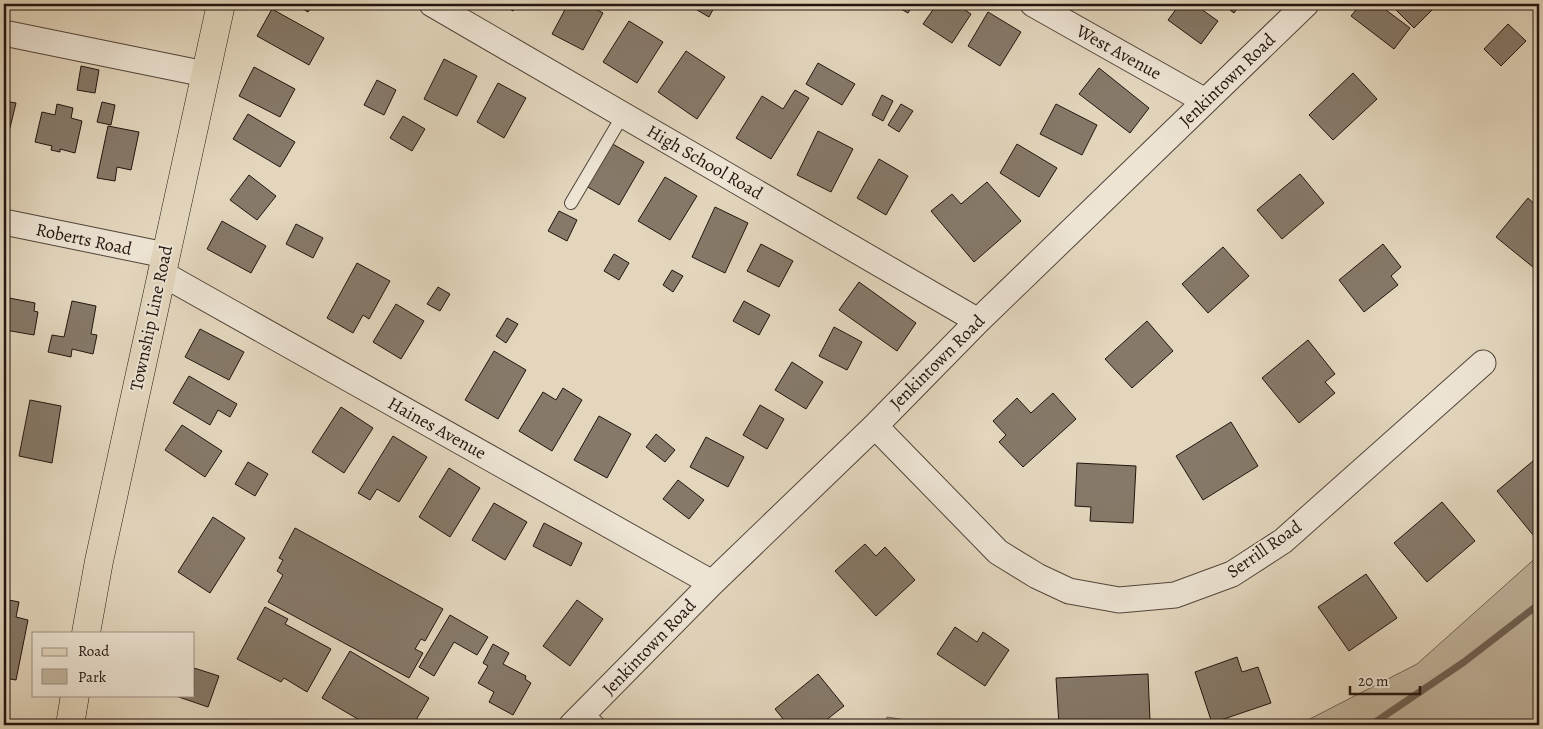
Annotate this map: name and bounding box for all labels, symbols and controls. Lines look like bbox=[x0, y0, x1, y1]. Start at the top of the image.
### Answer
street label: West Avenue bbox=[1071, 18, 1166, 85]
street label: Jenkintown Road bbox=[1174, 28, 1281, 132]
street label: High School Road bbox=[643, 119, 768, 205]
street label: Roberts Road bbox=[34, 217, 135, 261]
street label: Township Line Road bbox=[124, 243, 178, 393]
street label: Jenkintown Road bbox=[884, 309, 990, 415]
street label: Haines Avenue bbox=[384, 391, 490, 465]
street label: Serrill Road bbox=[1222, 514, 1306, 583]
street label: Jenkintown Road bbox=[597, 593, 701, 700]
legend bbox=[32, 632, 195, 696]
text: Road bbox=[78, 641, 110, 661]
scale bar bbox=[1350, 664, 1420, 696]
text: Park bbox=[78, 667, 107, 687]
text: 20 m bbox=[1358, 671, 1389, 691]

